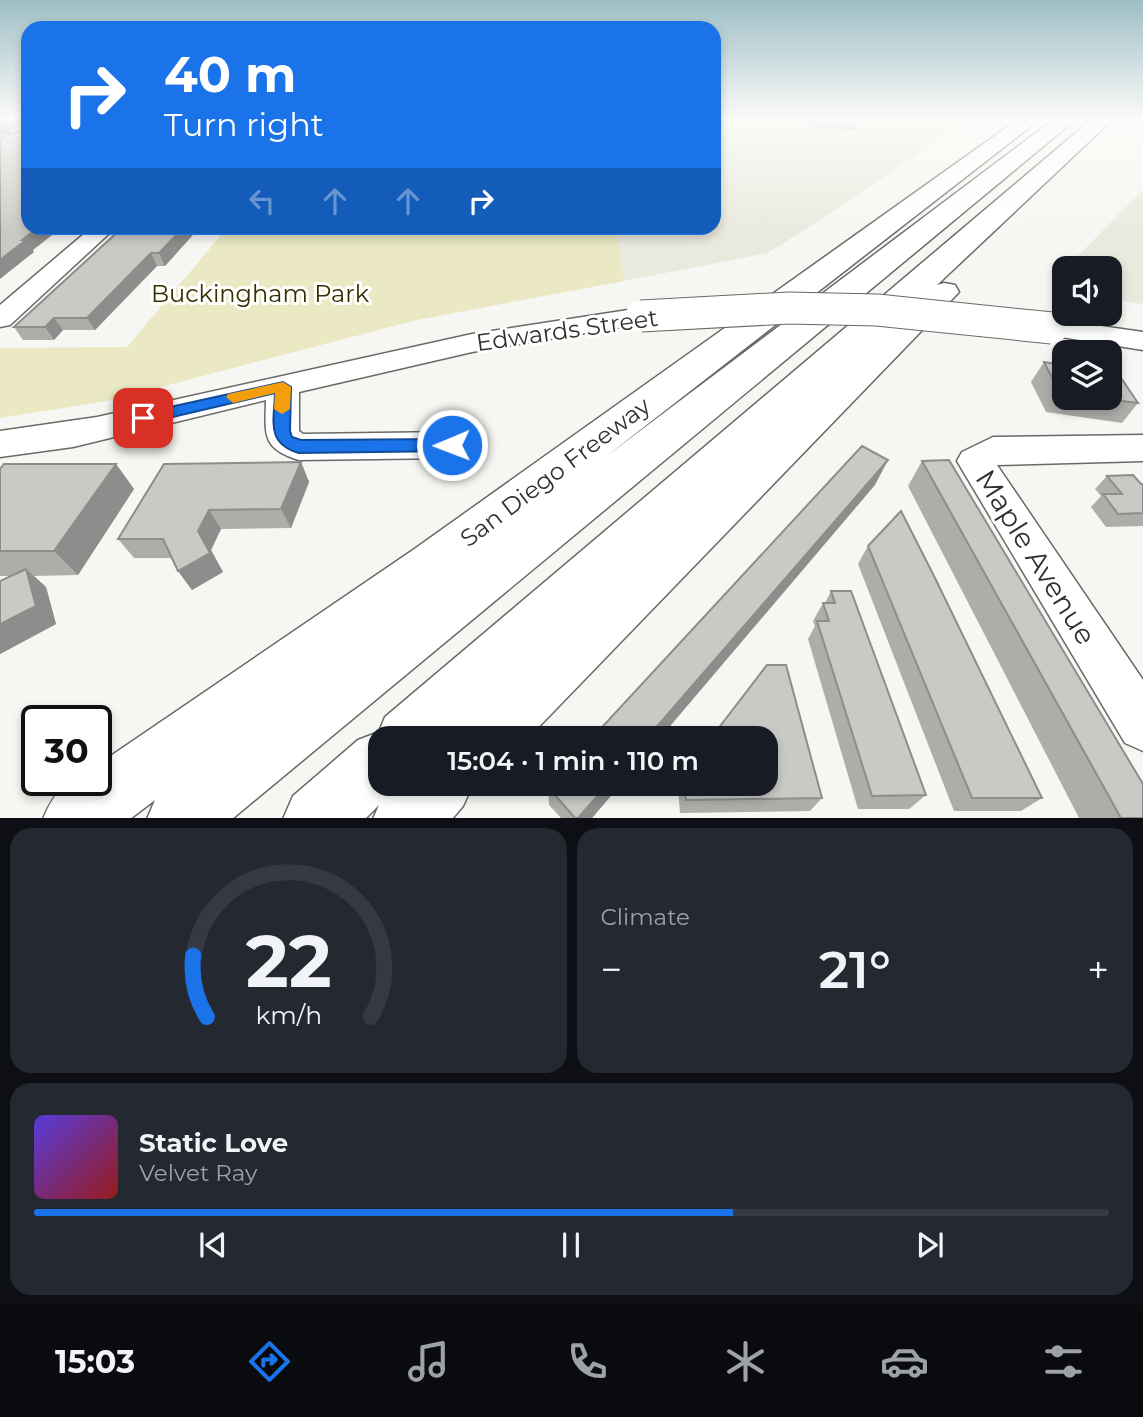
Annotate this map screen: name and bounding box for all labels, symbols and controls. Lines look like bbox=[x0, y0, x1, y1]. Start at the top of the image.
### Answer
text: 40 m bbox=[164, 45, 296, 104]
icon: right bbox=[49, 49, 140, 140]
text: Turn right bbox=[164, 105, 324, 144]
icon: left bbox=[243, 182, 281, 220]
icon: ahead bbox=[316, 182, 354, 220]
icon: ahead bbox=[389, 182, 427, 220]
icon: right bbox=[462, 182, 500, 220]
map controls bbox=[1052, 256, 1122, 410]
button: sound bbox=[1052, 256, 1122, 326]
park label: Buckingham Park bbox=[151, 279, 370, 308]
street label: Edwards Street bbox=[474, 303, 660, 357]
button: layers bbox=[1052, 340, 1122, 410]
pin bbox=[113, 388, 173, 448]
street label: San Diego Freeway bbox=[454, 391, 656, 553]
icon: arrive bbox=[124, 399, 162, 437]
position arrow bbox=[415, 408, 489, 482]
street label: Maple Avenue bbox=[969, 463, 1103, 651]
speed limit sign: 30 bbox=[21, 705, 112, 796]
text: 15:04 · 1 min · 110 m bbox=[447, 745, 699, 777]
text: Climate bbox=[601, 903, 690, 931]
text: 22 bbox=[245, 917, 331, 1005]
text: 21° bbox=[819, 938, 891, 1001]
text: − bbox=[601, 946, 622, 993]
text: + bbox=[1087, 946, 1109, 993]
text: km/h bbox=[255, 999, 322, 1029]
text: Static Love bbox=[139, 1127, 288, 1159]
text: Velvet Ray bbox=[139, 1159, 257, 1187]
icon: previous bbox=[194, 1226, 232, 1264]
icon: pause bbox=[552, 1226, 590, 1264]
icon: next bbox=[911, 1226, 949, 1264]
icon: directions bbox=[245, 1337, 294, 1386]
icon: music bbox=[404, 1337, 453, 1386]
icon: phone bbox=[563, 1337, 612, 1386]
icon: climate bbox=[721, 1337, 770, 1386]
icon: car bbox=[880, 1337, 929, 1386]
icon: filters bbox=[1039, 1337, 1088, 1386]
text: 15:03 bbox=[55, 1342, 135, 1381]

